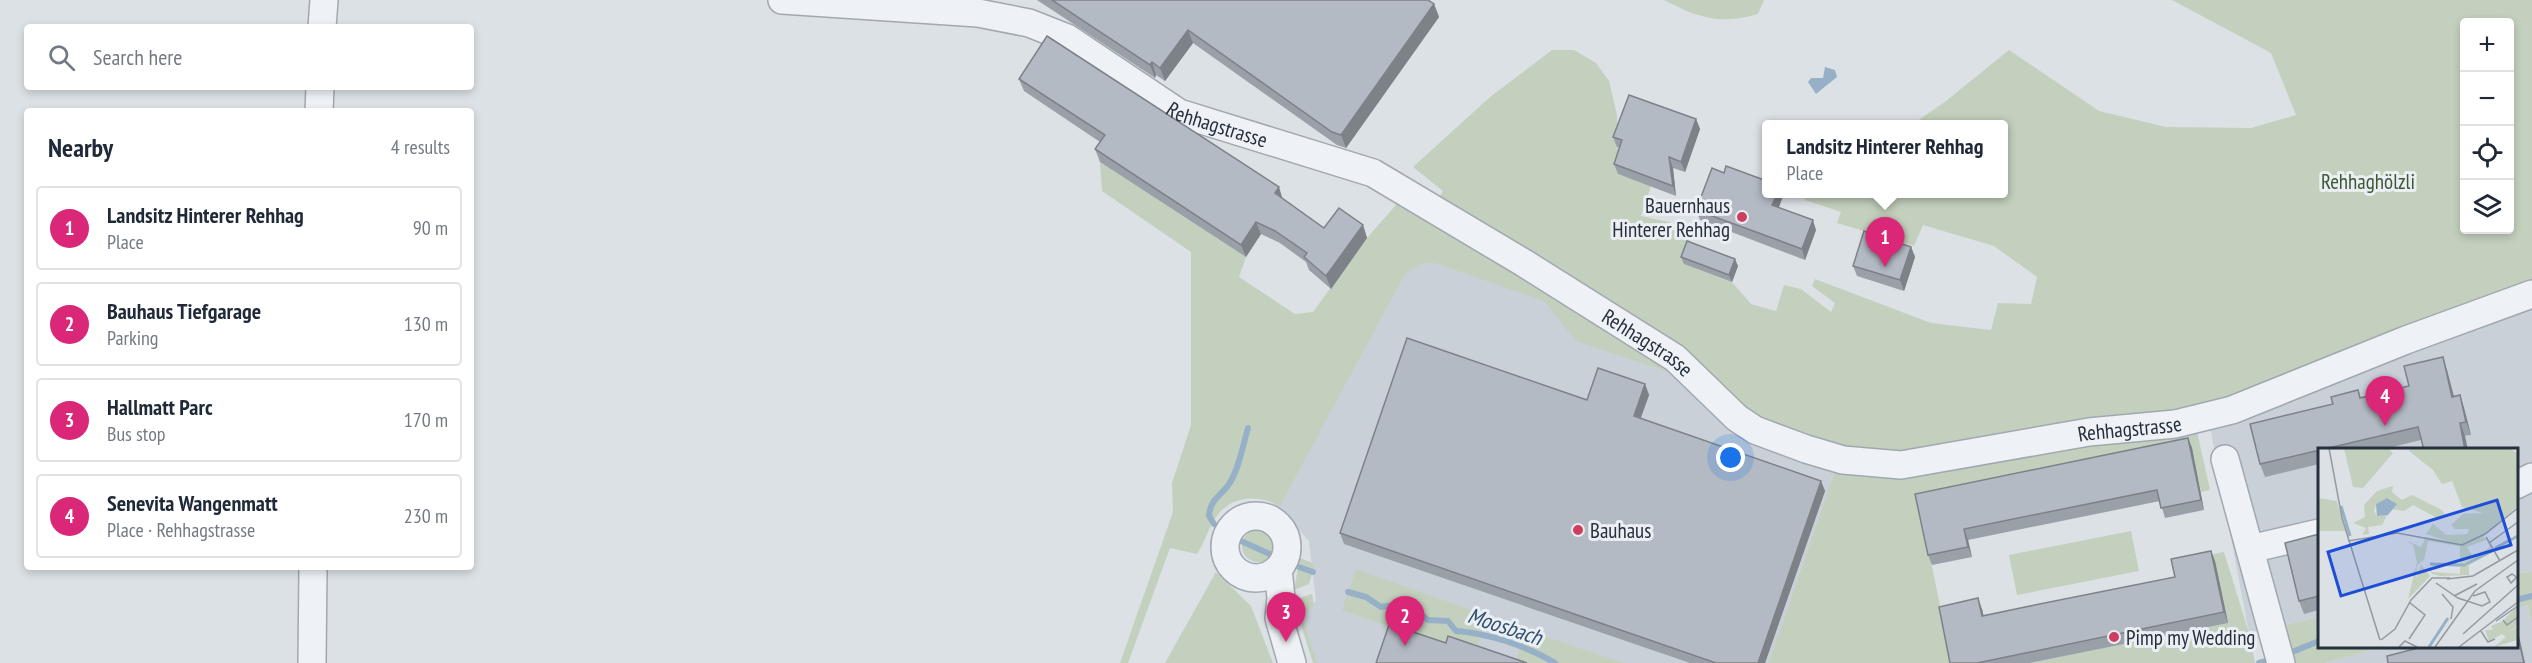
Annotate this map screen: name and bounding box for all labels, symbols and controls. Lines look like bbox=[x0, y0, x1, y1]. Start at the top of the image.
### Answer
map controls bbox=[2460, 18, 2514, 234]
button: + bbox=[2460, 18, 2514, 72]
search box bbox=[24, 24, 474, 90]
icon: search bbox=[45, 41, 78, 74]
text: Search here bbox=[93, 43, 182, 71]
button: − bbox=[2460, 72, 2514, 126]
street label: Rehhagstrasse bbox=[1162, 95, 1271, 153]
popup bbox=[1762, 120, 2008, 198]
button: locate bbox=[2460, 126, 2514, 180]
text: Nearby bbox=[48, 131, 113, 164]
text: Landsitz Hinterer Rehhag bbox=[1787, 132, 1983, 160]
text: 4 results bbox=[391, 134, 450, 160]
text: Place bbox=[1787, 160, 1823, 186]
park label: Rehhaghölzli bbox=[2321, 168, 2415, 195]
button: layers bbox=[2460, 180, 2514, 234]
place label: Bauernhaus Hinterer Rehhag bbox=[1612, 192, 1730, 243]
text: Landsitz Hinterer Rehhag bbox=[107, 201, 304, 229]
marker: Bauernhaus Hinterer Rehhag bbox=[1735, 210, 1749, 224]
text: 1 bbox=[65, 215, 74, 241]
text: 90 m bbox=[413, 215, 448, 241]
pin: 1 bbox=[1866, 218, 1904, 267]
text: Place bbox=[107, 229, 144, 255]
text: Bauhaus Tiefgarage bbox=[107, 297, 261, 325]
street label: Rehhagstrasse bbox=[1597, 302, 1699, 382]
text: 2 bbox=[65, 311, 74, 337]
text: 130 m bbox=[404, 311, 448, 337]
text: Parking bbox=[107, 325, 158, 351]
pin: 4 bbox=[2366, 376, 2404, 426]
text: Hallmatt Parc bbox=[107, 393, 213, 421]
text: 3 bbox=[65, 407, 74, 433]
text: 170 m bbox=[404, 407, 448, 433]
street label: Rehhagstrasse bbox=[2076, 409, 2184, 447]
text: Bus stop bbox=[107, 421, 166, 447]
your location bbox=[1716, 443, 1745, 472]
inset map bbox=[2318, 448, 2517, 648]
text: Senevita Wangenmatt bbox=[107, 489, 278, 517]
text: 4 bbox=[65, 503, 74, 529]
text: 230 m bbox=[404, 503, 448, 529]
text: Place · Rehhagstrasse bbox=[107, 517, 255, 543]
place label: Bauhaus bbox=[1590, 517, 1651, 544]
marker: Bauhaus bbox=[1571, 523, 1585, 537]
pin: 3 bbox=[1266, 592, 1306, 642]
pin: 2 bbox=[1386, 596, 1424, 646]
water label: Moosbach bbox=[1464, 601, 1547, 652]
place label: Pimp my Wedding bbox=[2126, 624, 2255, 651]
marker: Pimp my Wedding bbox=[2107, 630, 2121, 644]

